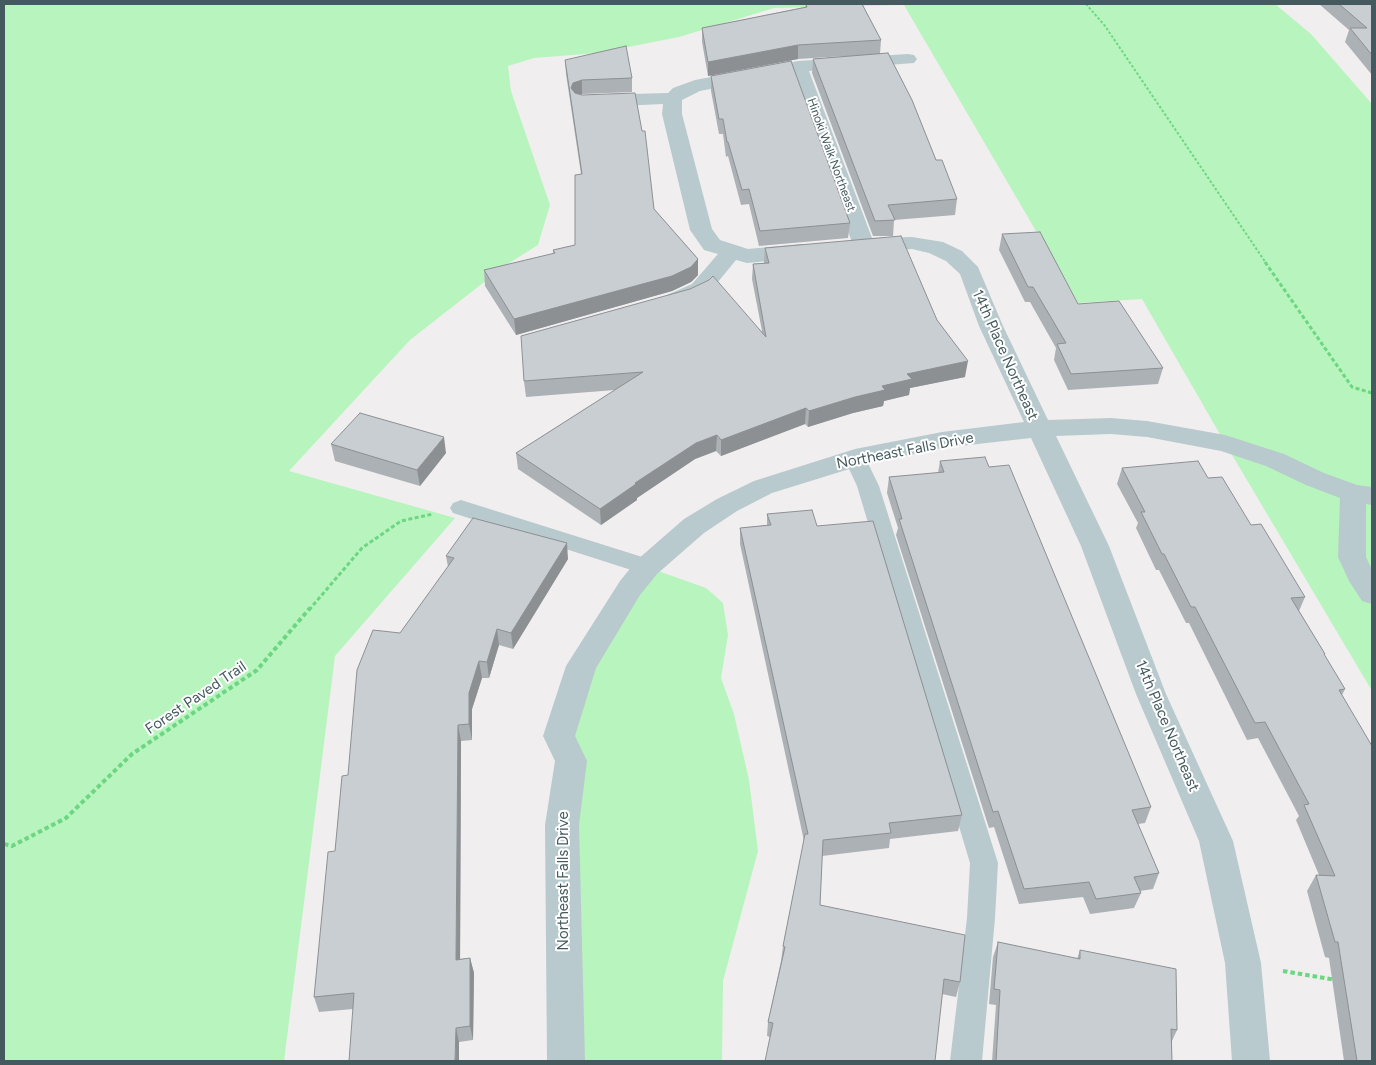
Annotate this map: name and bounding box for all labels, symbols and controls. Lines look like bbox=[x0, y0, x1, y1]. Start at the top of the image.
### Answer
street label: Hinoki Walk Northeast bbox=[804, 96, 858, 214]
street label: 14th Place Northeast bbox=[968, 287, 1042, 423]
street label: Northeast Falls Drive bbox=[835, 429, 975, 473]
street label: Forest Paved Trail bbox=[142, 658, 250, 738]
street label: 14th Place Northeast bbox=[1131, 658, 1203, 794]
street label: Northeast Falls Drive bbox=[555, 811, 573, 951]

